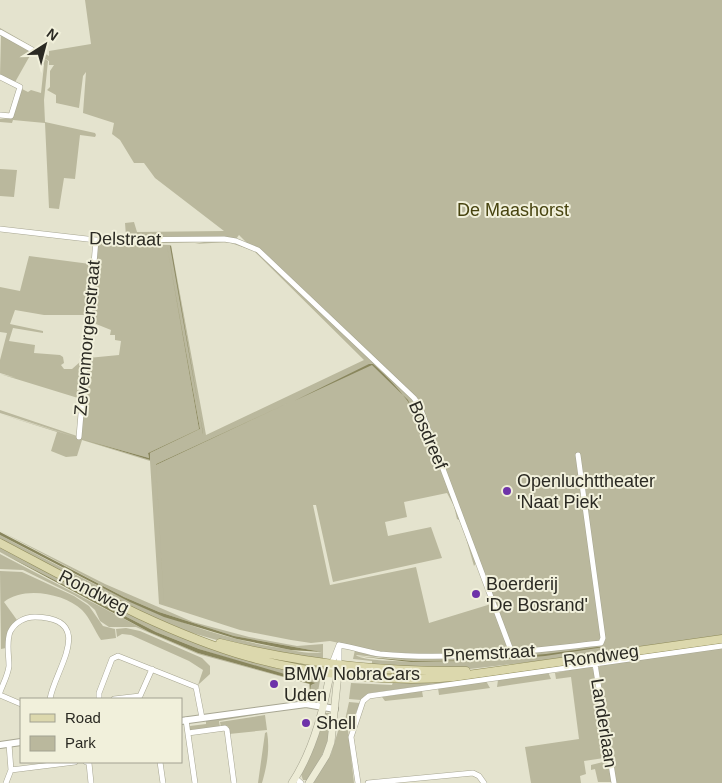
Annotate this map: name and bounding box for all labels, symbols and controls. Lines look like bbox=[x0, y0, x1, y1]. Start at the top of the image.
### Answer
north arrow bbox=[20, 20, 70, 70]
text: N bbox=[44, 25, 61, 44]
park label: De Maashorst bbox=[457, 200, 569, 220]
street label: Delstraat bbox=[89, 228, 161, 250]
street label: Zevenmorgenstraat bbox=[70, 259, 104, 417]
street label: Bosdreef bbox=[405, 398, 452, 473]
place label: Openluchttheater 'Naat Piek' bbox=[517, 471, 655, 512]
marker: Openluchttheater 'Naat Piek' bbox=[501, 485, 513, 497]
street label: Rondweg bbox=[56, 566, 132, 618]
place label: Boerderij 'De Bosrand' bbox=[486, 574, 588, 615]
marker: Boerderij 'De Bosrand' bbox=[470, 588, 482, 600]
street label: Pnemstraat bbox=[443, 641, 535, 665]
street label: Rondweg bbox=[562, 641, 640, 671]
place label: BMW NobraCars Uden bbox=[284, 664, 420, 705]
street label: Landerlaan bbox=[587, 677, 621, 769]
marker: BMW NobraCars Uden bbox=[268, 678, 280, 690]
legend bbox=[20, 698, 182, 763]
text: Road bbox=[65, 709, 101, 726]
place label: Shell bbox=[316, 713, 356, 733]
marker: Shell bbox=[300, 717, 312, 729]
text: Park bbox=[65, 734, 96, 751]

